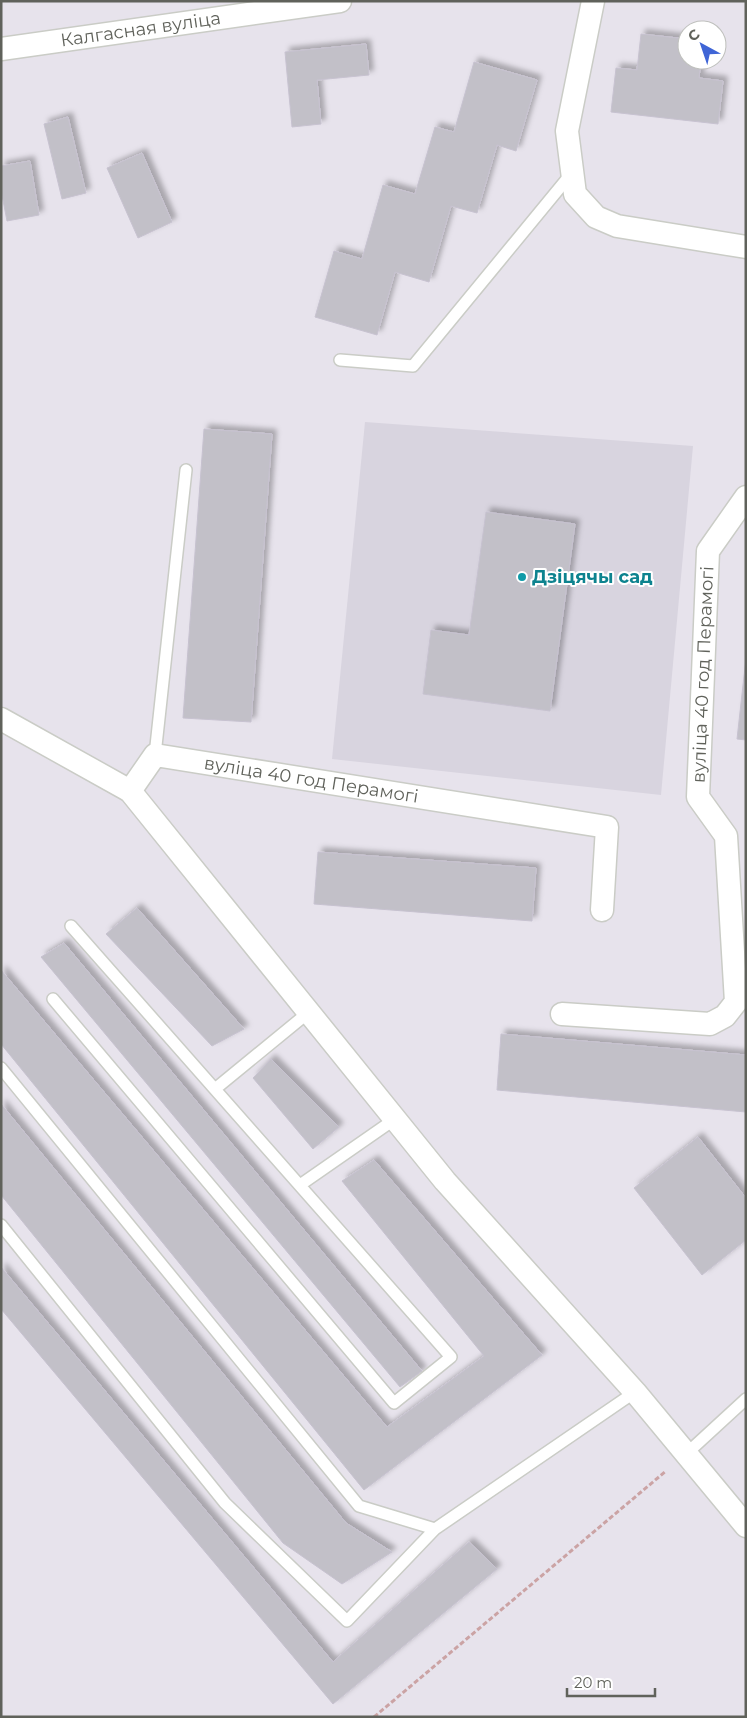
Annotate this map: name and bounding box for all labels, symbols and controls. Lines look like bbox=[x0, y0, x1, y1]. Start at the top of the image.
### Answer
street label: Калгасная вуліца bbox=[59, 7, 222, 51]
north arrow bbox=[677, 20, 727, 70]
text: С bbox=[684, 25, 703, 45]
place label: Дзіцячы сад bbox=[532, 566, 653, 588]
street label: вуліца 40 год Перамогі bbox=[688, 566, 718, 783]
marker: Дзіцячы сад bbox=[516, 571, 528, 583]
street label: вуліца 40 год Перамогі bbox=[202, 752, 420, 808]
scale bar bbox=[567, 1666, 654, 1698]
text: 20 m bbox=[574, 1673, 612, 1692]

